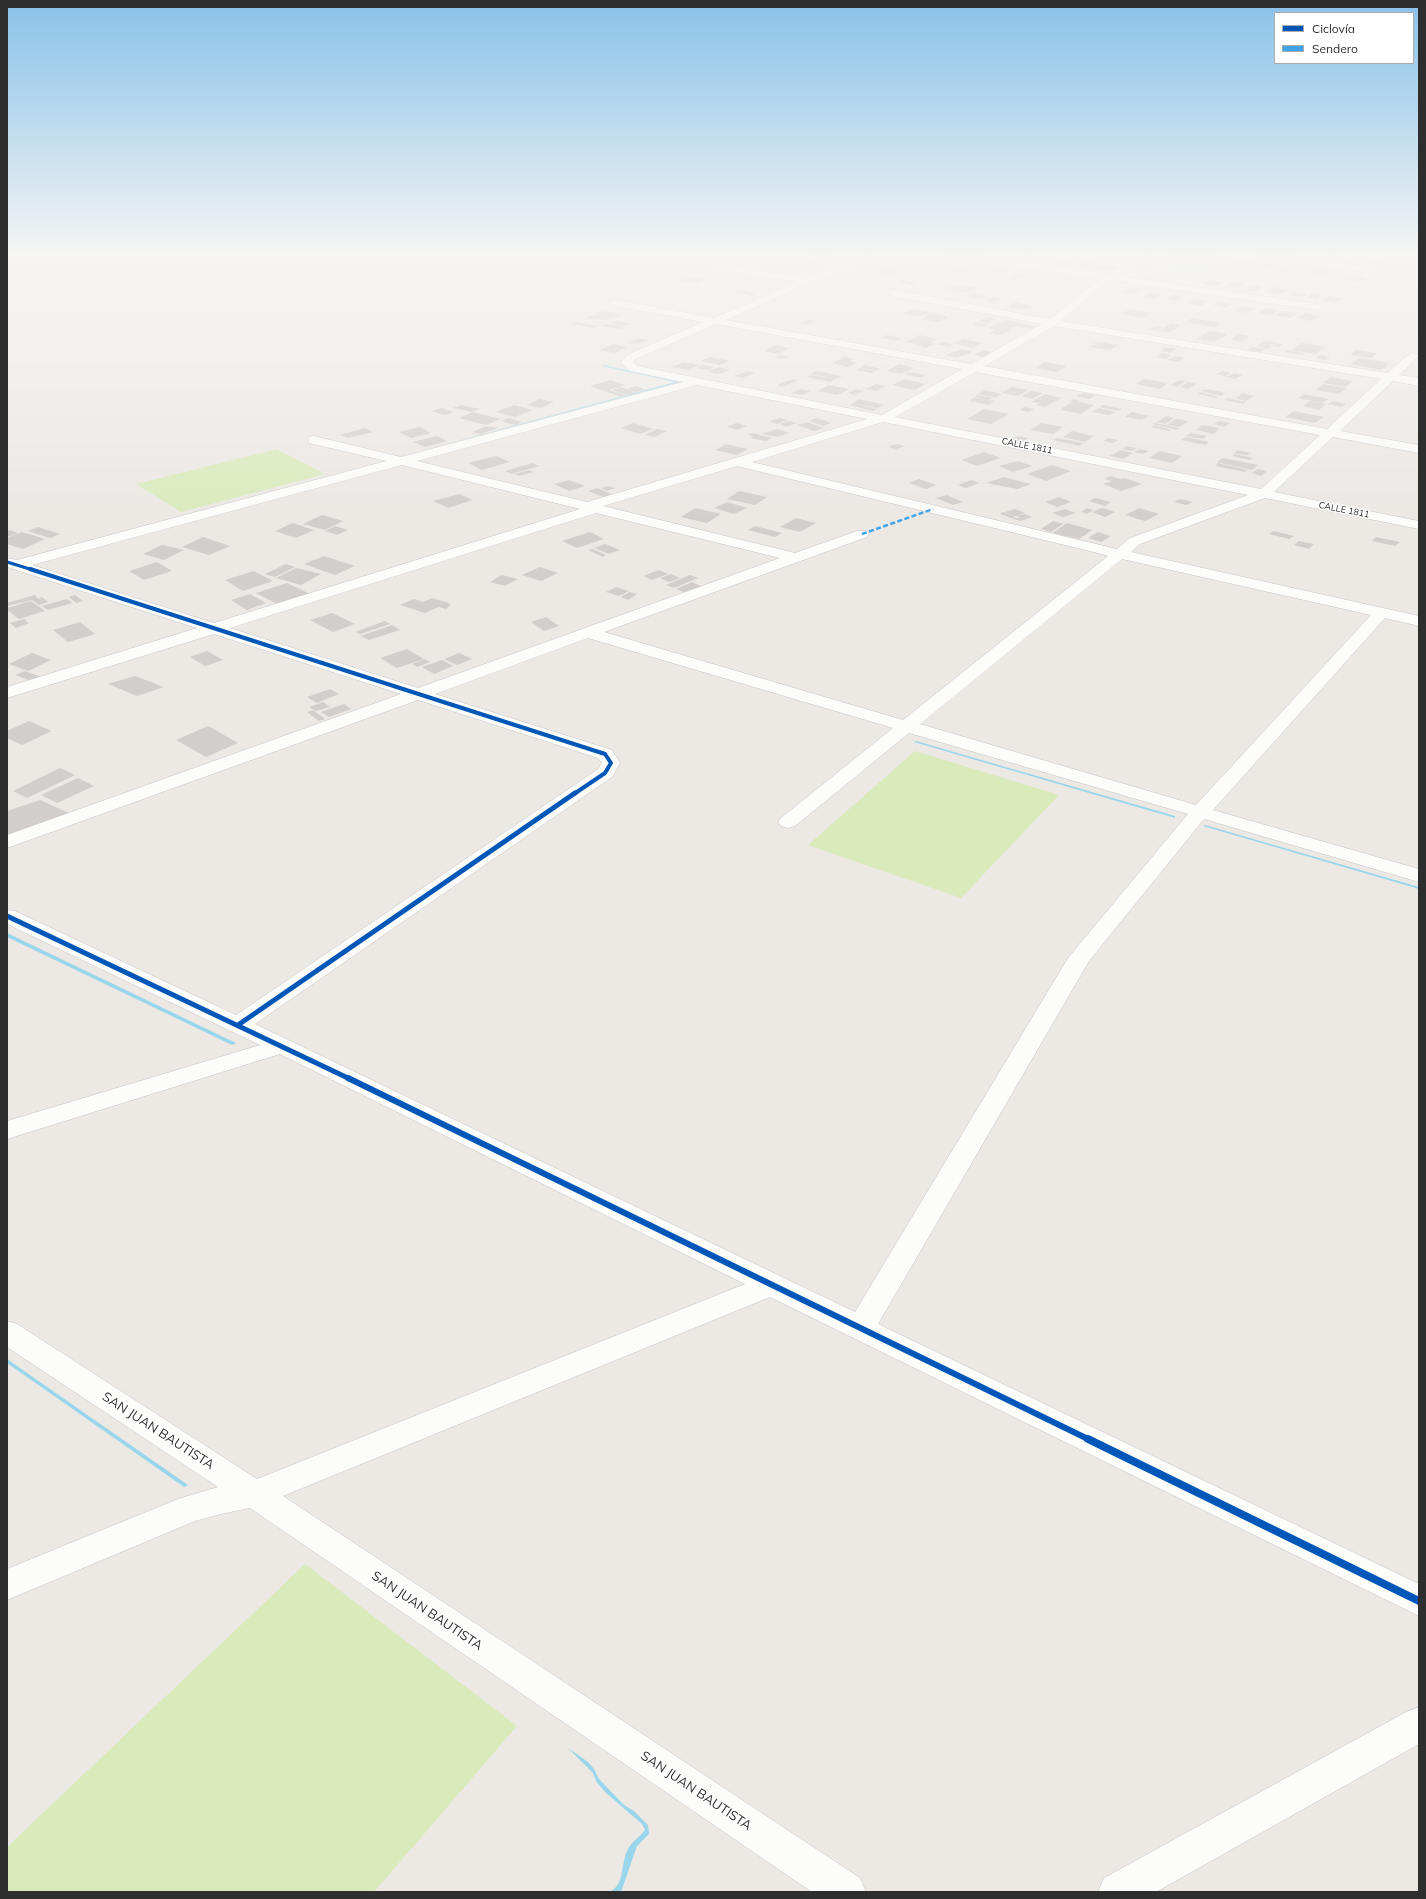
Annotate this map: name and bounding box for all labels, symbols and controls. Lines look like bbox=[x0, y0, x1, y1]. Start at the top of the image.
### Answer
legend bbox=[1274, 12, 1414, 64]
text: Ciclovía bbox=[1312, 21, 1355, 36]
text: Sendero bbox=[1312, 41, 1358, 56]
street label: CALLE 1811 bbox=[1001, 436, 1053, 456]
street label: CALLE 1811 bbox=[1318, 500, 1370, 520]
street label: SAN JUAN BAUTISTA bbox=[99, 1389, 217, 1473]
street label: SAN JUAN BAUTISTA bbox=[369, 1568, 485, 1654]
street label: SAN JUAN BAUTISTA bbox=[638, 1748, 754, 1834]

